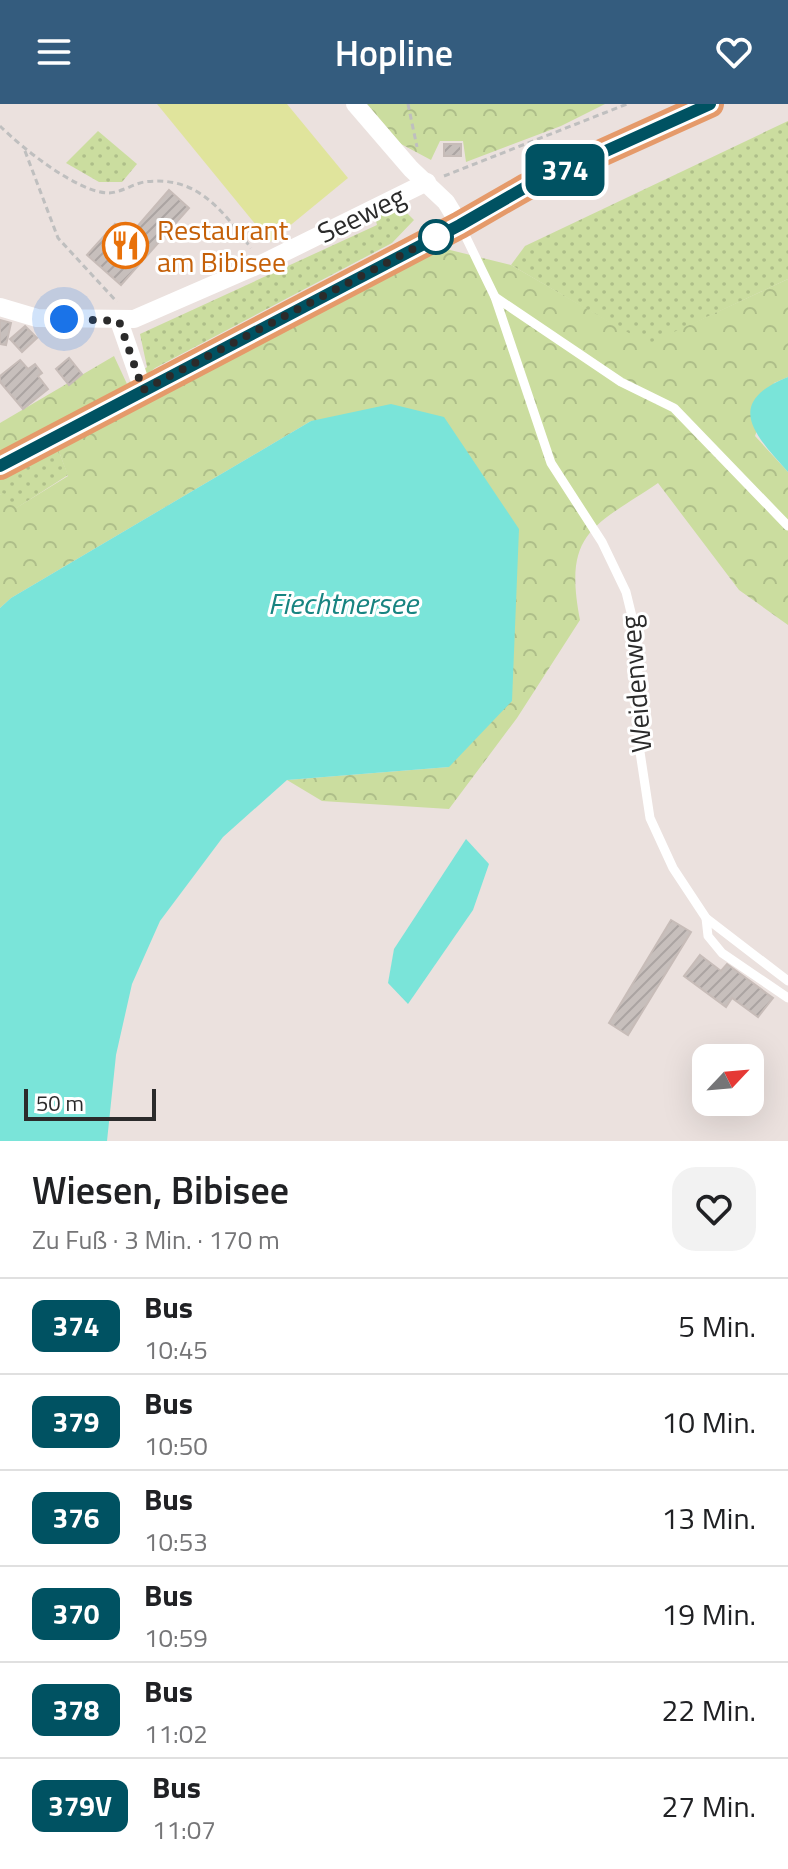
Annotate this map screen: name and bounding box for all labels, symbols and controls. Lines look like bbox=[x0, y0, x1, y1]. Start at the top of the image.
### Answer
text: Hopline bbox=[335, 25, 453, 80]
icon: menu bbox=[32, 30, 76, 74]
icon: heart bbox=[712, 30, 756, 74]
line badge: 374 bbox=[519, 144, 611, 196]
text: 374 bbox=[541, 148, 589, 191]
street label: Seeweg bbox=[310, 174, 412, 254]
place label: Restaurant am Bibisee bbox=[157, 208, 289, 283]
unlabelled marker bbox=[419, 220, 453, 254]
restaurant icon: Restaurant am Bibisee bbox=[102, 221, 150, 269]
your location bbox=[44, 299, 84, 339]
water label: Fiechtnersee bbox=[268, 580, 420, 626]
street label: Weidenweg bbox=[608, 613, 662, 755]
north arrow bbox=[692, 1044, 764, 1116]
map controls bbox=[692, 1044, 764, 1116]
scale bar bbox=[24, 1085, 156, 1121]
text: 50 m bbox=[36, 1086, 84, 1120]
text: Wiesen, Bibisee bbox=[32, 1161, 289, 1219]
button: heart bbox=[672, 1167, 756, 1251]
text: Zu Fuß · 3 Min. · 170 m bbox=[32, 1220, 280, 1259]
text: Bus bbox=[144, 1284, 193, 1330]
text: 5 Min. bbox=[678, 1303, 756, 1349]
text: 374 bbox=[52, 1304, 100, 1347]
text: 10:45 bbox=[144, 1330, 208, 1369]
text: Bus bbox=[144, 1380, 193, 1426]
text: 10 Min. bbox=[661, 1399, 756, 1445]
text: 379 bbox=[52, 1400, 100, 1443]
text: 10:50 bbox=[144, 1426, 208, 1465]
text: Bus bbox=[144, 1476, 193, 1522]
text: 13 Min. bbox=[661, 1495, 756, 1541]
text: 376 bbox=[52, 1496, 100, 1539]
text: 10:53 bbox=[144, 1522, 208, 1561]
text: Bus bbox=[144, 1572, 193, 1618]
text: 19 Min. bbox=[661, 1591, 756, 1637]
text: 370 bbox=[52, 1592, 100, 1635]
text: 10:59 bbox=[144, 1618, 208, 1657]
text: Bus bbox=[144, 1668, 193, 1714]
text: 22 Min. bbox=[661, 1687, 756, 1733]
text: 378 bbox=[52, 1688, 100, 1731]
text: 11:02 bbox=[144, 1714, 208, 1753]
text: Bus bbox=[152, 1764, 201, 1810]
text: 27 Min. bbox=[661, 1783, 756, 1829]
text: 379V bbox=[48, 1784, 112, 1827]
text: 11:07 bbox=[152, 1810, 216, 1849]

